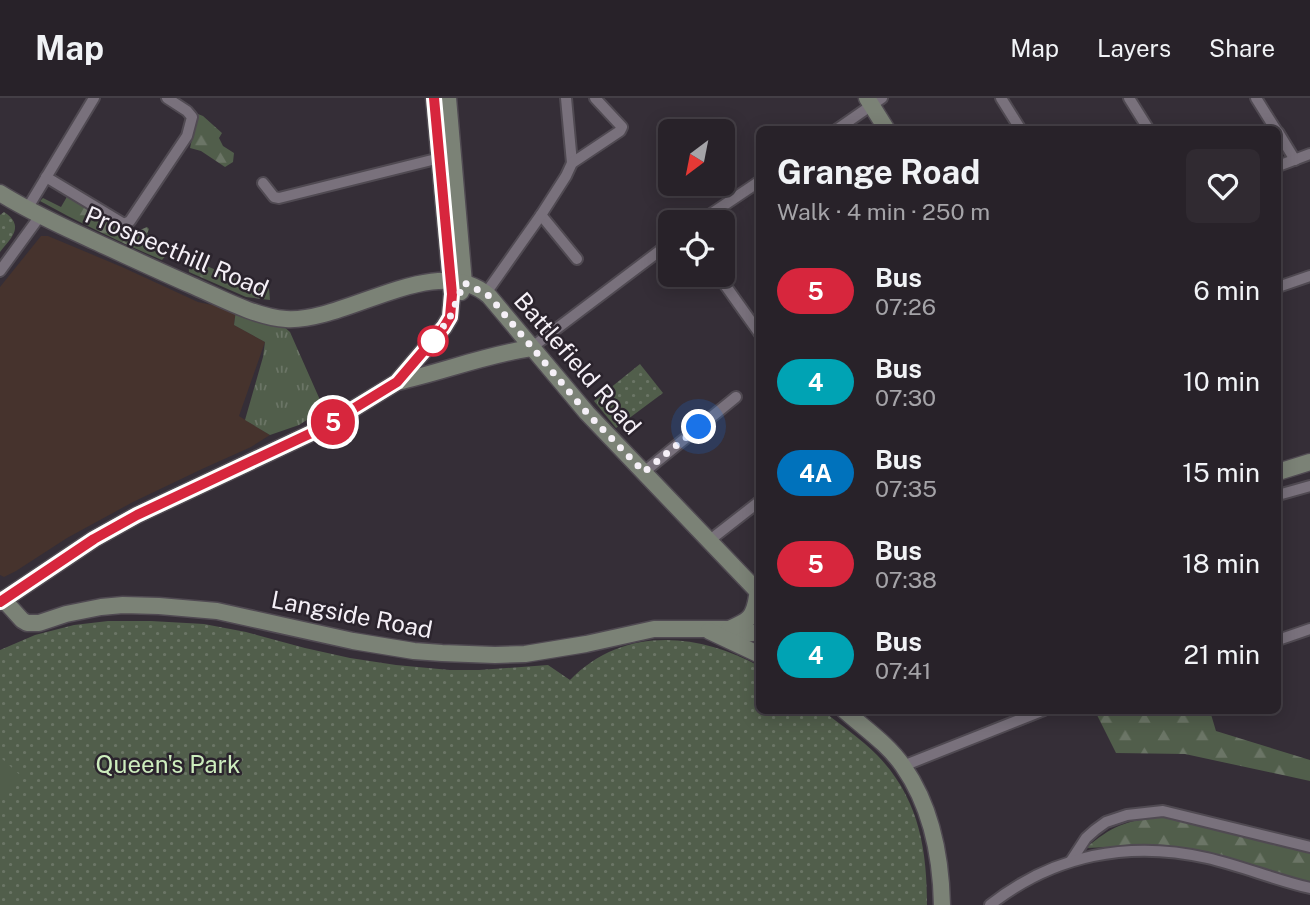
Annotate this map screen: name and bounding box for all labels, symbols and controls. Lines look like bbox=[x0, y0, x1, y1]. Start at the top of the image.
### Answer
text: Map bbox=[35, 29, 104, 67]
text: Map bbox=[1010, 34, 1059, 62]
text: Layers bbox=[1097, 34, 1171, 62]
text: Share bbox=[1209, 34, 1275, 62]
north arrow bbox=[658, 119, 735, 196]
map controls bbox=[658, 119, 735, 287]
button: heart bbox=[1186, 149, 1260, 223]
text: Grange Road bbox=[777, 153, 980, 191]
text: Walk · 4 min · 250 m bbox=[777, 198, 990, 225]
street label: Prospecthill Road bbox=[81, 200, 273, 302]
button: locate bbox=[658, 210, 735, 287]
text: Bus bbox=[875, 262, 922, 293]
text: 6 min bbox=[1193, 275, 1260, 306]
text: 5 bbox=[807, 277, 824, 305]
street label: Battlefield Road bbox=[509, 286, 647, 440]
text: 07:26 bbox=[875, 293, 936, 320]
unlabelled marker bbox=[418, 326, 448, 356]
text: Bus bbox=[875, 353, 922, 384]
text: 10 min bbox=[1183, 366, 1260, 397]
text: 4 bbox=[808, 368, 823, 396]
text: 07:30 bbox=[875, 384, 936, 411]
line badge: 5 bbox=[310, 399, 356, 445]
text: 5 bbox=[325, 408, 341, 436]
your location bbox=[681, 409, 716, 444]
text: Bus bbox=[875, 444, 922, 475]
text: 15 min bbox=[1182, 457, 1260, 488]
text: 4A bbox=[799, 459, 832, 487]
text: 07:35 bbox=[875, 475, 937, 502]
text: Bus bbox=[875, 535, 922, 566]
text: 18 min bbox=[1182, 548, 1260, 579]
text: 5 bbox=[807, 550, 824, 578]
text: 07:38 bbox=[875, 566, 937, 593]
street label: Langside Road bbox=[269, 585, 435, 643]
text: Bus bbox=[875, 626, 922, 657]
text: 21 min bbox=[1184, 639, 1260, 670]
text: 4 bbox=[808, 641, 823, 669]
text: 07:41 bbox=[875, 657, 931, 684]
park label: Queen's Park bbox=[96, 750, 240, 778]

